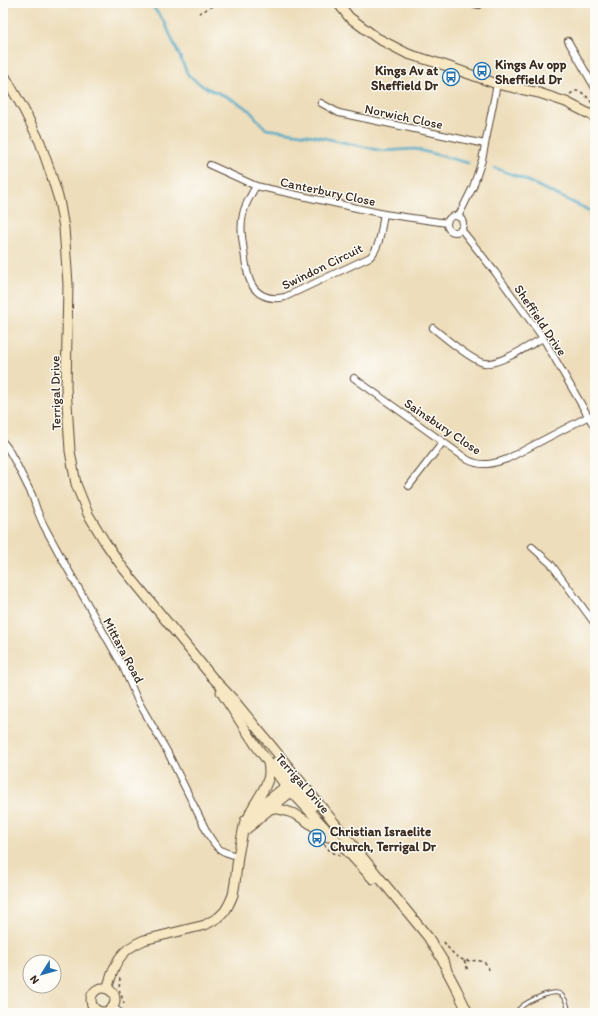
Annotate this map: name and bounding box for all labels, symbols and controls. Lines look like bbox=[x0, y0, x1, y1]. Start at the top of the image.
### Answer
place label: Kings Av opp Sheffield Dr bbox=[495, 57, 567, 87]
bus stop icon: Kings Av opp Sheffield Dr bbox=[472, 61, 492, 81]
place label: Kings Av at Sheffield Dr bbox=[371, 63, 439, 93]
bus stop icon: Kings Av at Sheffield Dr bbox=[441, 67, 461, 87]
street label: Norwich Close bbox=[363, 101, 444, 132]
street label: Canterbury Close bbox=[279, 174, 377, 209]
street label: Swindon Circuit bbox=[279, 240, 365, 293]
street label: Sheffield Drive bbox=[511, 282, 570, 359]
street label: Terrigal Drive bbox=[47, 356, 64, 430]
street label: Sainsbury Close bbox=[401, 395, 484, 458]
street label: Mittara Road bbox=[100, 615, 147, 685]
street label: Terrigal Drive bbox=[272, 750, 333, 816]
place label: Christian Israelite Church, Terrigal Dr bbox=[330, 824, 437, 855]
bus stop icon: Christian Israelite Church, Terrigal Dr bbox=[307, 828, 327, 848]
north arrow bbox=[22, 954, 62, 994]
text: N bbox=[27, 973, 42, 987]

